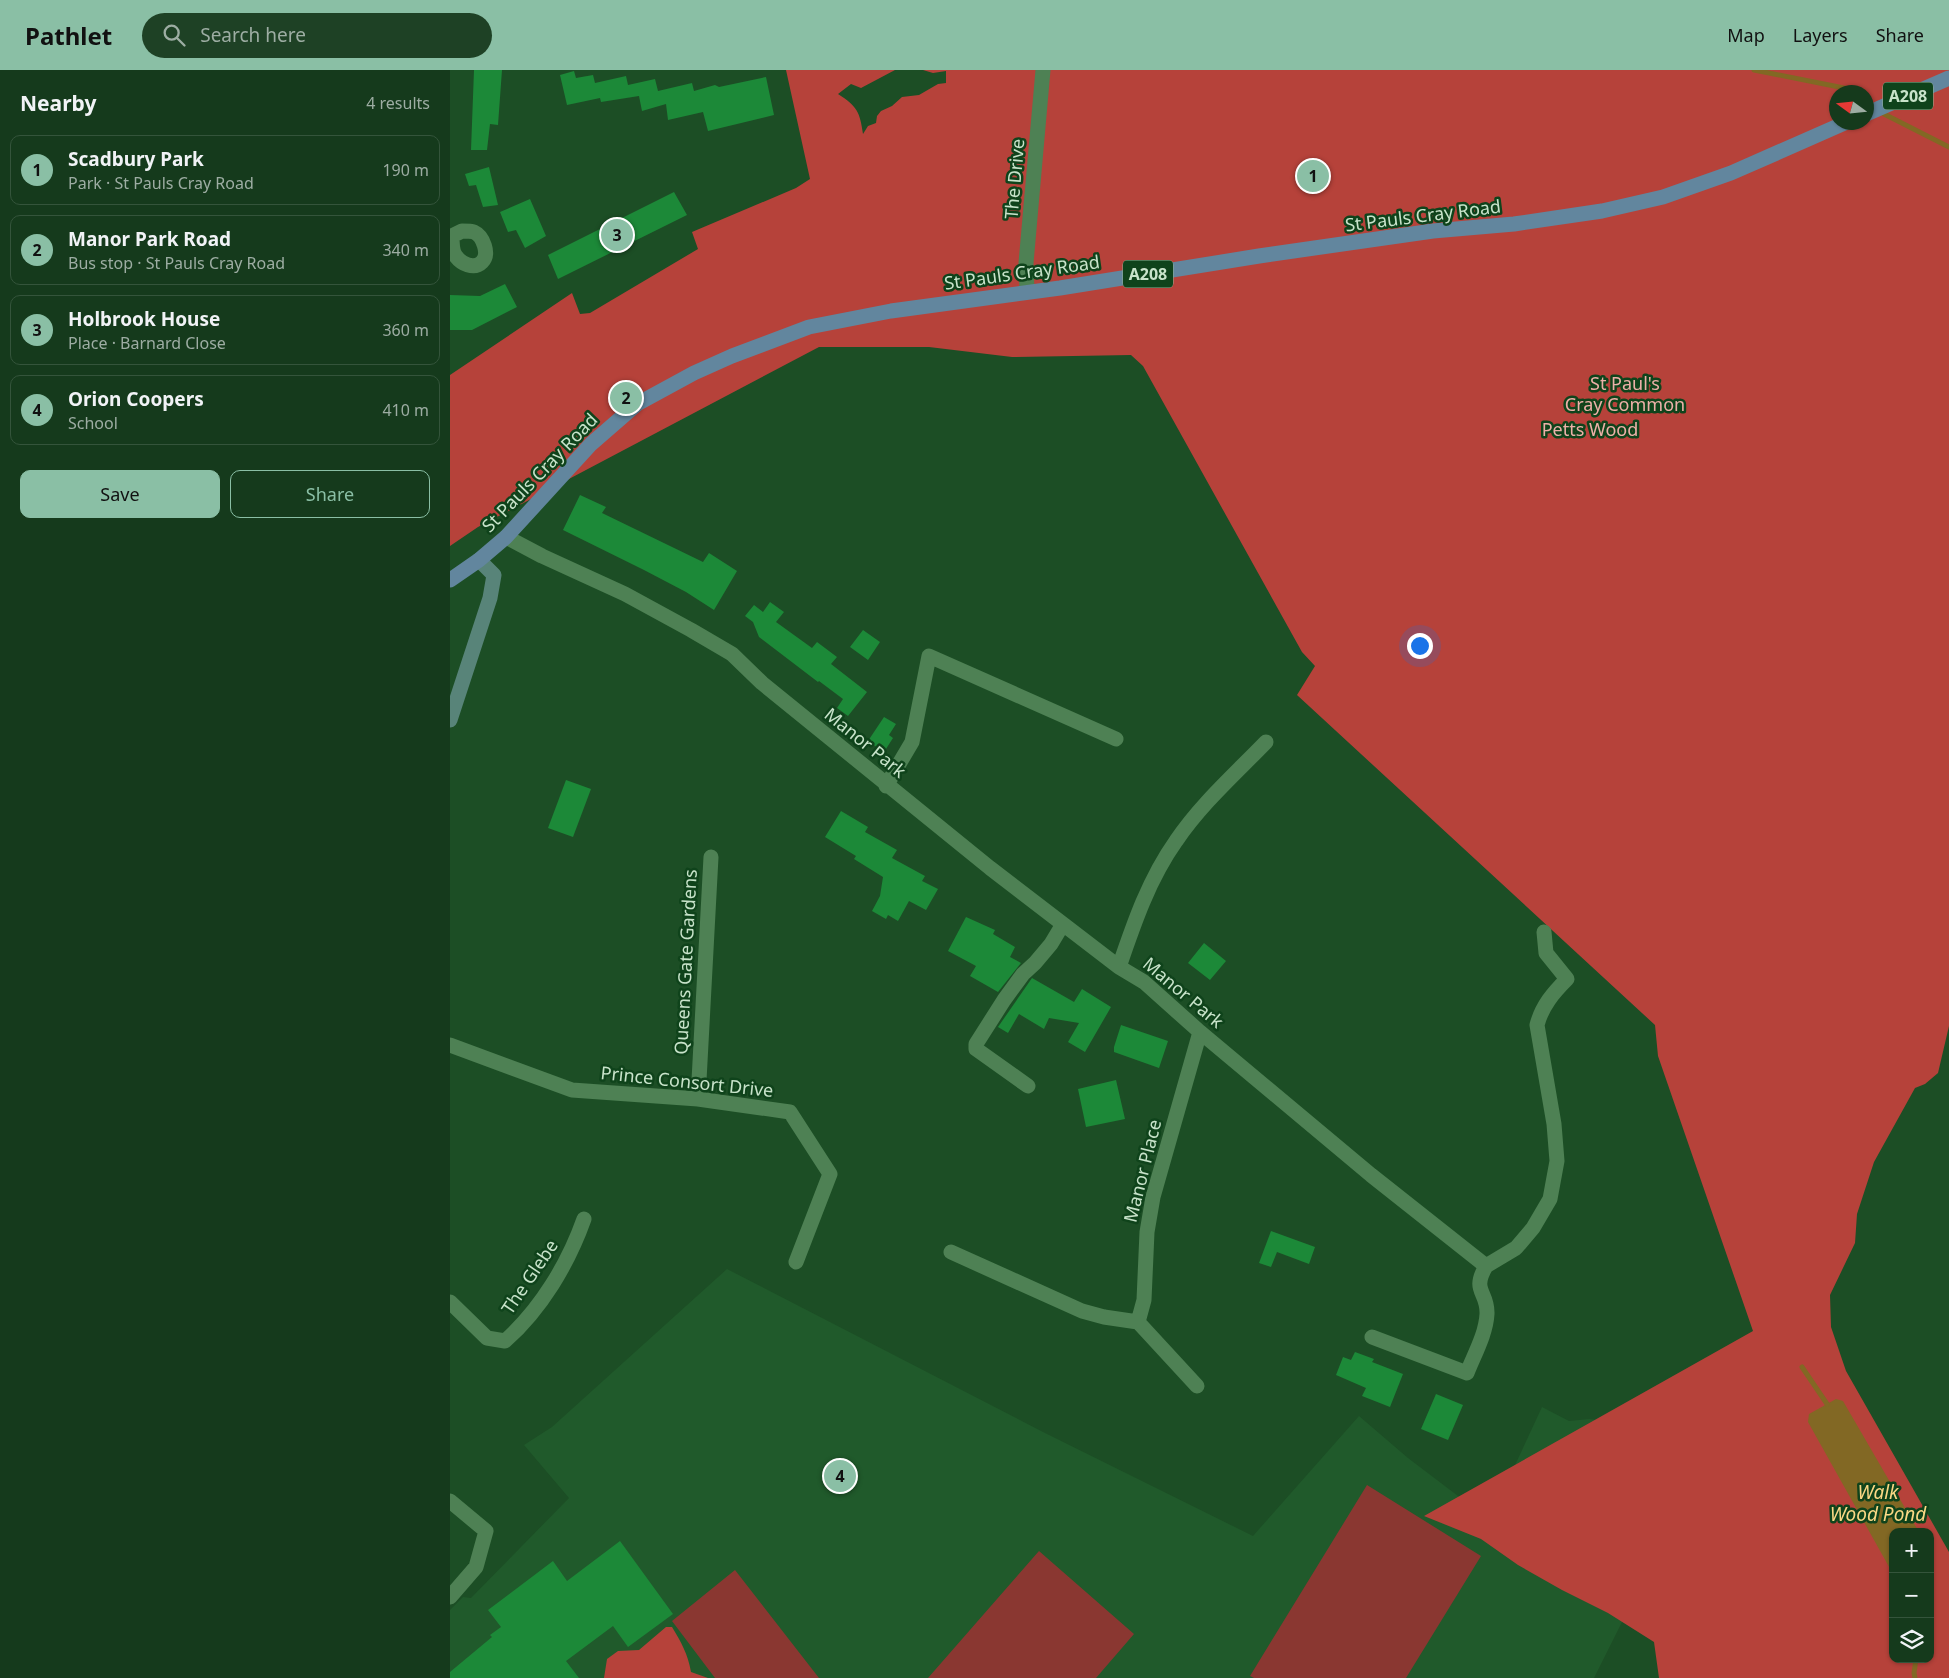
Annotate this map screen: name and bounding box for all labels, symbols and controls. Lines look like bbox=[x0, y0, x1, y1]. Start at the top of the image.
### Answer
search box bbox=[142, 13, 492, 58]
text: Pathlet bbox=[25, 19, 112, 52]
icon: search bbox=[160, 21, 188, 49]
text: Search here bbox=[200, 22, 306, 48]
text: Map bbox=[1727, 23, 1765, 47]
text: Layers bbox=[1793, 23, 1848, 47]
text: Share bbox=[1876, 23, 1924, 47]
road number: A208 bbox=[1883, 82, 1933, 110]
north arrow bbox=[1829, 85, 1874, 130]
text: Nearby bbox=[20, 89, 96, 117]
text: 4 results bbox=[366, 92, 430, 114]
street label: The Drive bbox=[999, 138, 1029, 220]
text: Scadbury Park bbox=[68, 146, 204, 172]
pin: 1 bbox=[1297, 157, 1329, 195]
text: 1 bbox=[32, 159, 42, 181]
text: 190 m bbox=[382, 159, 429, 181]
text: Park · St Pauls Cray Road bbox=[68, 172, 254, 194]
street label: St Pauls Cray Road bbox=[1344, 194, 1502, 236]
pin: 3 bbox=[601, 216, 633, 254]
text: Manor Park Road bbox=[68, 226, 231, 252]
text: 2 bbox=[32, 239, 42, 261]
text: 340 m bbox=[382, 239, 429, 261]
street label: St Pauls Cray Road bbox=[943, 249, 1101, 295]
text: Bus stop · St Pauls Cray Road bbox=[68, 252, 285, 274]
road number: A208 bbox=[1123, 260, 1173, 288]
text: Holbrook House bbox=[68, 306, 220, 332]
text: 3 bbox=[32, 319, 42, 341]
text: 360 m bbox=[382, 319, 429, 341]
text: Place · Barnard Close bbox=[68, 332, 226, 354]
park label: St Paul's Cray Common bbox=[1565, 371, 1685, 416]
pin: 2 bbox=[610, 379, 642, 417]
text: Orion Coopers bbox=[68, 386, 204, 412]
text: 4 bbox=[32, 399, 42, 421]
text: 410 m bbox=[382, 399, 429, 421]
street label: St Pauls Cray Road bbox=[476, 408, 602, 537]
text: School bbox=[68, 412, 118, 434]
park label: Petts Wood bbox=[1542, 417, 1638, 441]
button: Save bbox=[20, 470, 220, 518]
button: Share bbox=[230, 470, 430, 518]
your location bbox=[1407, 633, 1433, 659]
street label: Manor Park bbox=[820, 702, 912, 783]
street label: Queens Gate Gardens bbox=[668, 869, 702, 1055]
street label: Manor Park bbox=[1138, 951, 1229, 1033]
street label: Prince Consort Drive bbox=[600, 1060, 775, 1102]
street label: Manor Place bbox=[1118, 1117, 1166, 1225]
street label: The Glebe bbox=[495, 1234, 563, 1318]
pin: 4 bbox=[824, 1457, 856, 1495]
water label: Walk Wood Pond bbox=[1830, 1479, 1927, 1527]
map controls bbox=[1889, 1528, 1934, 1663]
button: + bbox=[1889, 1528, 1934, 1573]
button: − bbox=[1889, 1573, 1934, 1618]
button: layers bbox=[1889, 1618, 1934, 1663]

